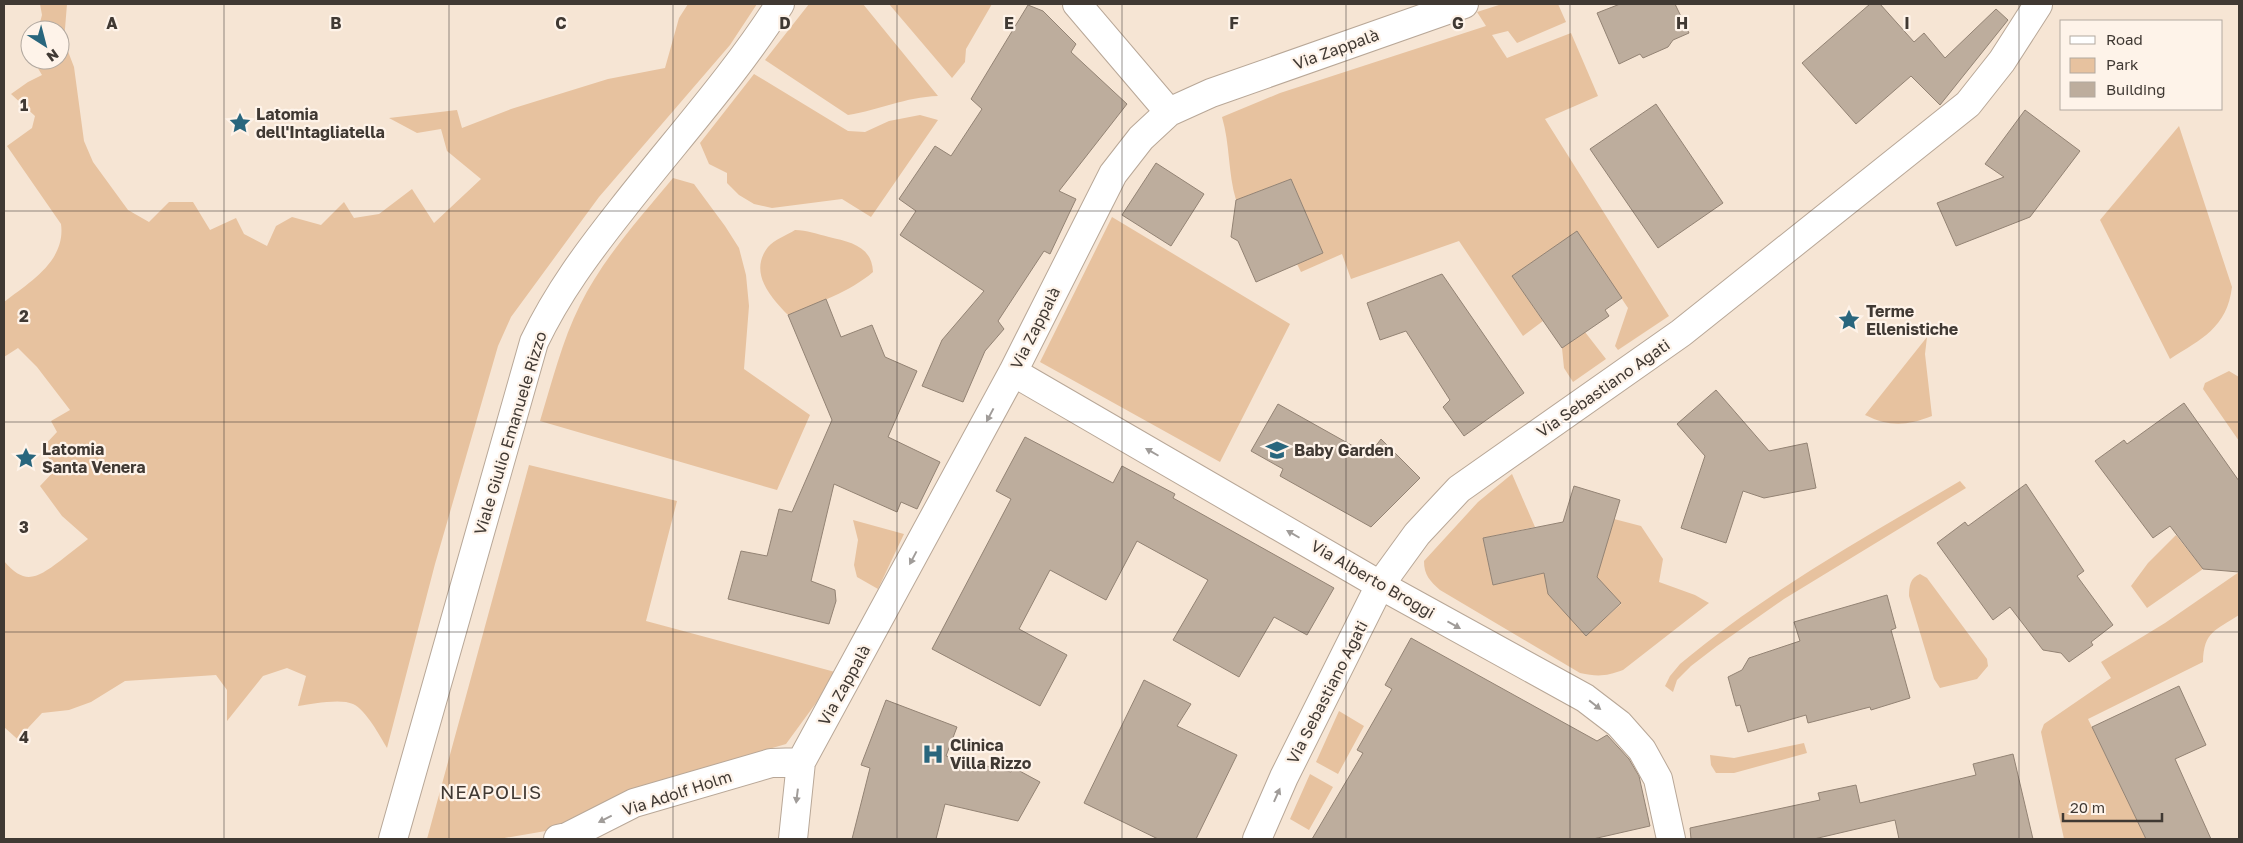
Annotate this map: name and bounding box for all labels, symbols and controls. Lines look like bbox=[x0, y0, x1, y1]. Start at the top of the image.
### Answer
text: A bbox=[106, 13, 118, 33]
text: B bbox=[330, 13, 342, 33]
text: C bbox=[555, 13, 567, 33]
text: D bbox=[779, 13, 791, 33]
text: E bbox=[1004, 13, 1014, 33]
text: F bbox=[1229, 13, 1239, 33]
text: G bbox=[1452, 13, 1464, 33]
text: H bbox=[1676, 13, 1688, 33]
text: I bbox=[1904, 13, 1910, 33]
north arrow bbox=[20, 20, 70, 70]
legend bbox=[2060, 20, 2223, 110]
street label: Via Zappalà bbox=[1290, 24, 1382, 74]
text: Road bbox=[2106, 30, 2143, 48]
text: N bbox=[44, 46, 62, 66]
text: Park bbox=[2106, 55, 2139, 73]
text: Building bbox=[2106, 80, 2166, 98]
text: 1 bbox=[20, 95, 28, 115]
place label: Latomia dell'Intagliatella bbox=[256, 104, 385, 142]
place icon: Latomia dell'Intagliatella bbox=[227, 110, 253, 136]
street label: Via Zappalà bbox=[1006, 284, 1064, 372]
place label: Terme Ellenistiche bbox=[1866, 301, 1958, 339]
text: 2 bbox=[19, 306, 29, 326]
place icon: Terme Ellenistiche bbox=[1836, 307, 1862, 333]
street label: Viale Giulio Emanuele Rizzo bbox=[469, 329, 551, 537]
street label: Via Sebastiano Agati bbox=[1533, 334, 1673, 442]
one-way arrow bbox=[986, 407, 994, 422]
school or university icon: Baby Garden bbox=[1264, 437, 1290, 463]
place label: Latomia Santa Venera bbox=[42, 439, 146, 477]
place label: Baby Garden bbox=[1294, 440, 1394, 460]
place icon: Latomia Santa Venera bbox=[13, 445, 39, 471]
one-way arrow bbox=[1146, 448, 1159, 457]
text: 3 bbox=[19, 517, 29, 537]
one-way arrow bbox=[1285, 530, 1300, 538]
street label: Via Alberto Broggi bbox=[1308, 535, 1438, 623]
one-way arrow bbox=[909, 551, 917, 565]
street label: Via Sebastiano Agati bbox=[1282, 617, 1372, 767]
one-way arrow bbox=[1446, 621, 1461, 629]
street label: Via Zappalà bbox=[814, 641, 874, 729]
one-way arrow bbox=[1588, 700, 1601, 711]
text: 4 bbox=[19, 727, 29, 747]
place label: Clinica Villa Rizzo bbox=[950, 735, 1032, 773]
hospital icon: Clinica Villa Rizzo bbox=[920, 741, 946, 767]
street label: Via Adolf Holm bbox=[620, 766, 734, 820]
district label: NEAPOLIS bbox=[440, 780, 542, 803]
one-way arrow bbox=[1273, 788, 1281, 802]
one-way arrow bbox=[793, 789, 801, 805]
scale bar bbox=[2063, 790, 2162, 822]
text: 20 m bbox=[2070, 798, 2105, 816]
one-way arrow bbox=[597, 815, 612, 823]

